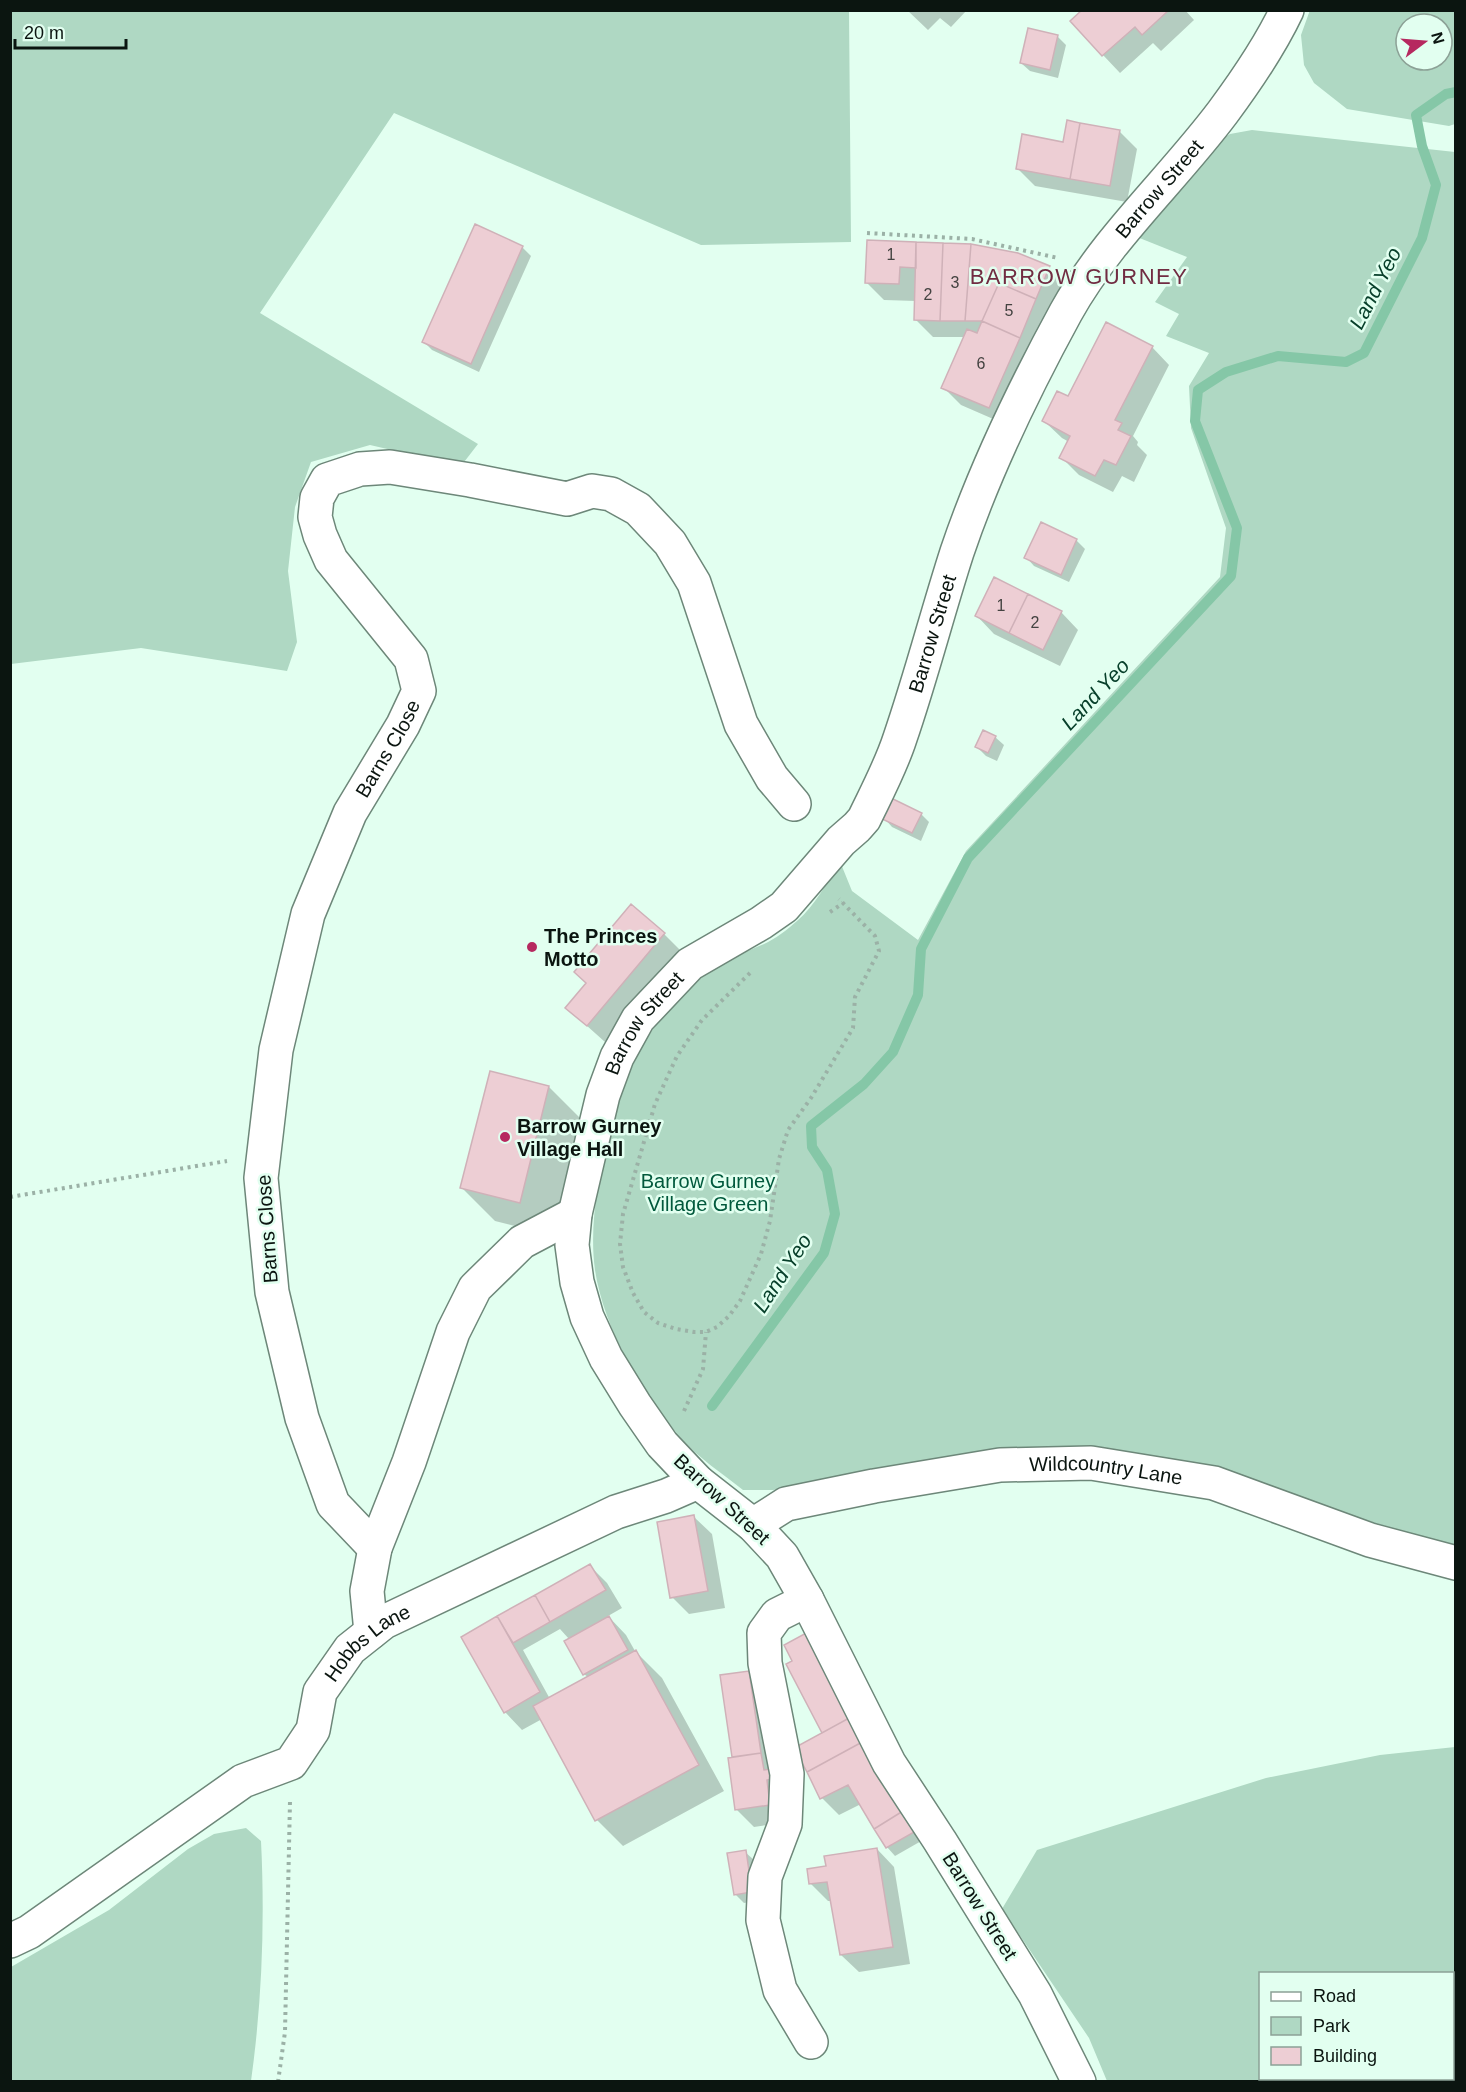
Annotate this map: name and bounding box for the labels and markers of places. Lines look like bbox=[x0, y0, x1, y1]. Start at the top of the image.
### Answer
place label: The Princes Motto bbox=[544, 925, 657, 970]
marker: The Princes Motto bbox=[525, 940, 539, 954]
place label: Barrow Gurney Village Hall bbox=[517, 1115, 662, 1160]
marker: Barrow Gurney Village Hall bbox=[498, 1130, 512, 1144]

